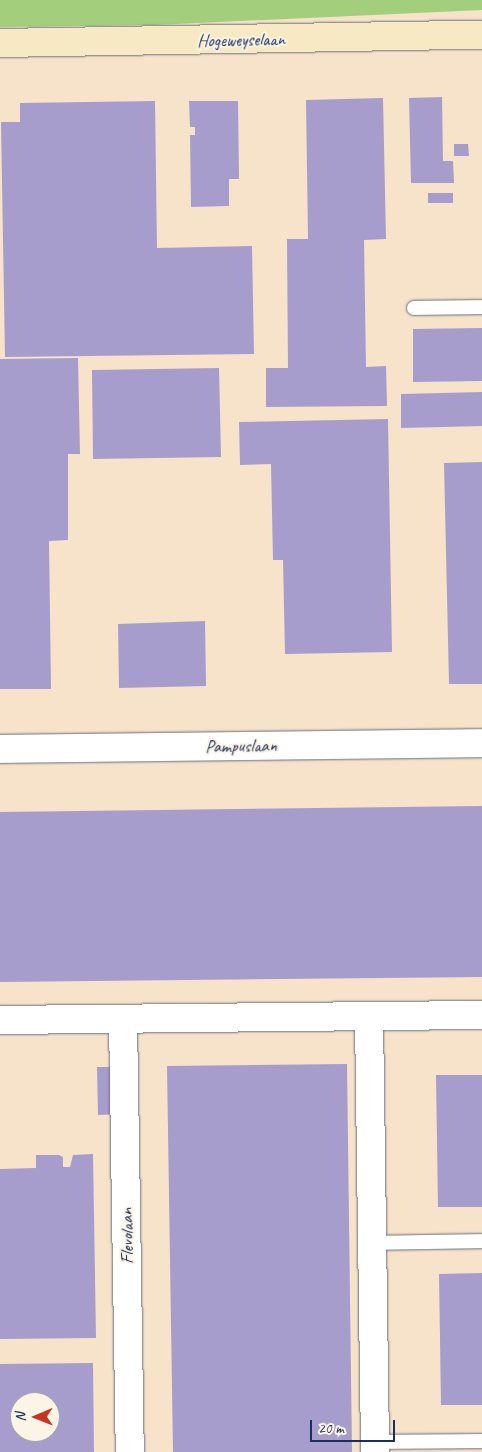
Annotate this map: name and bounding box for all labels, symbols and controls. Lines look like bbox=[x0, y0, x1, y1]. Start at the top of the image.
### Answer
street label: Hogeweyselaan bbox=[197, 28, 285, 52]
street label: Pampuslaan bbox=[205, 735, 277, 757]
street label: Flevolaan bbox=[116, 1208, 138, 1264]
north arrow bbox=[10, 1392, 60, 1442]
scale bar bbox=[312, 1410, 397, 1442]
text: N bbox=[12, 1413, 29, 1422]
text: 20 m bbox=[318, 1419, 344, 1438]

